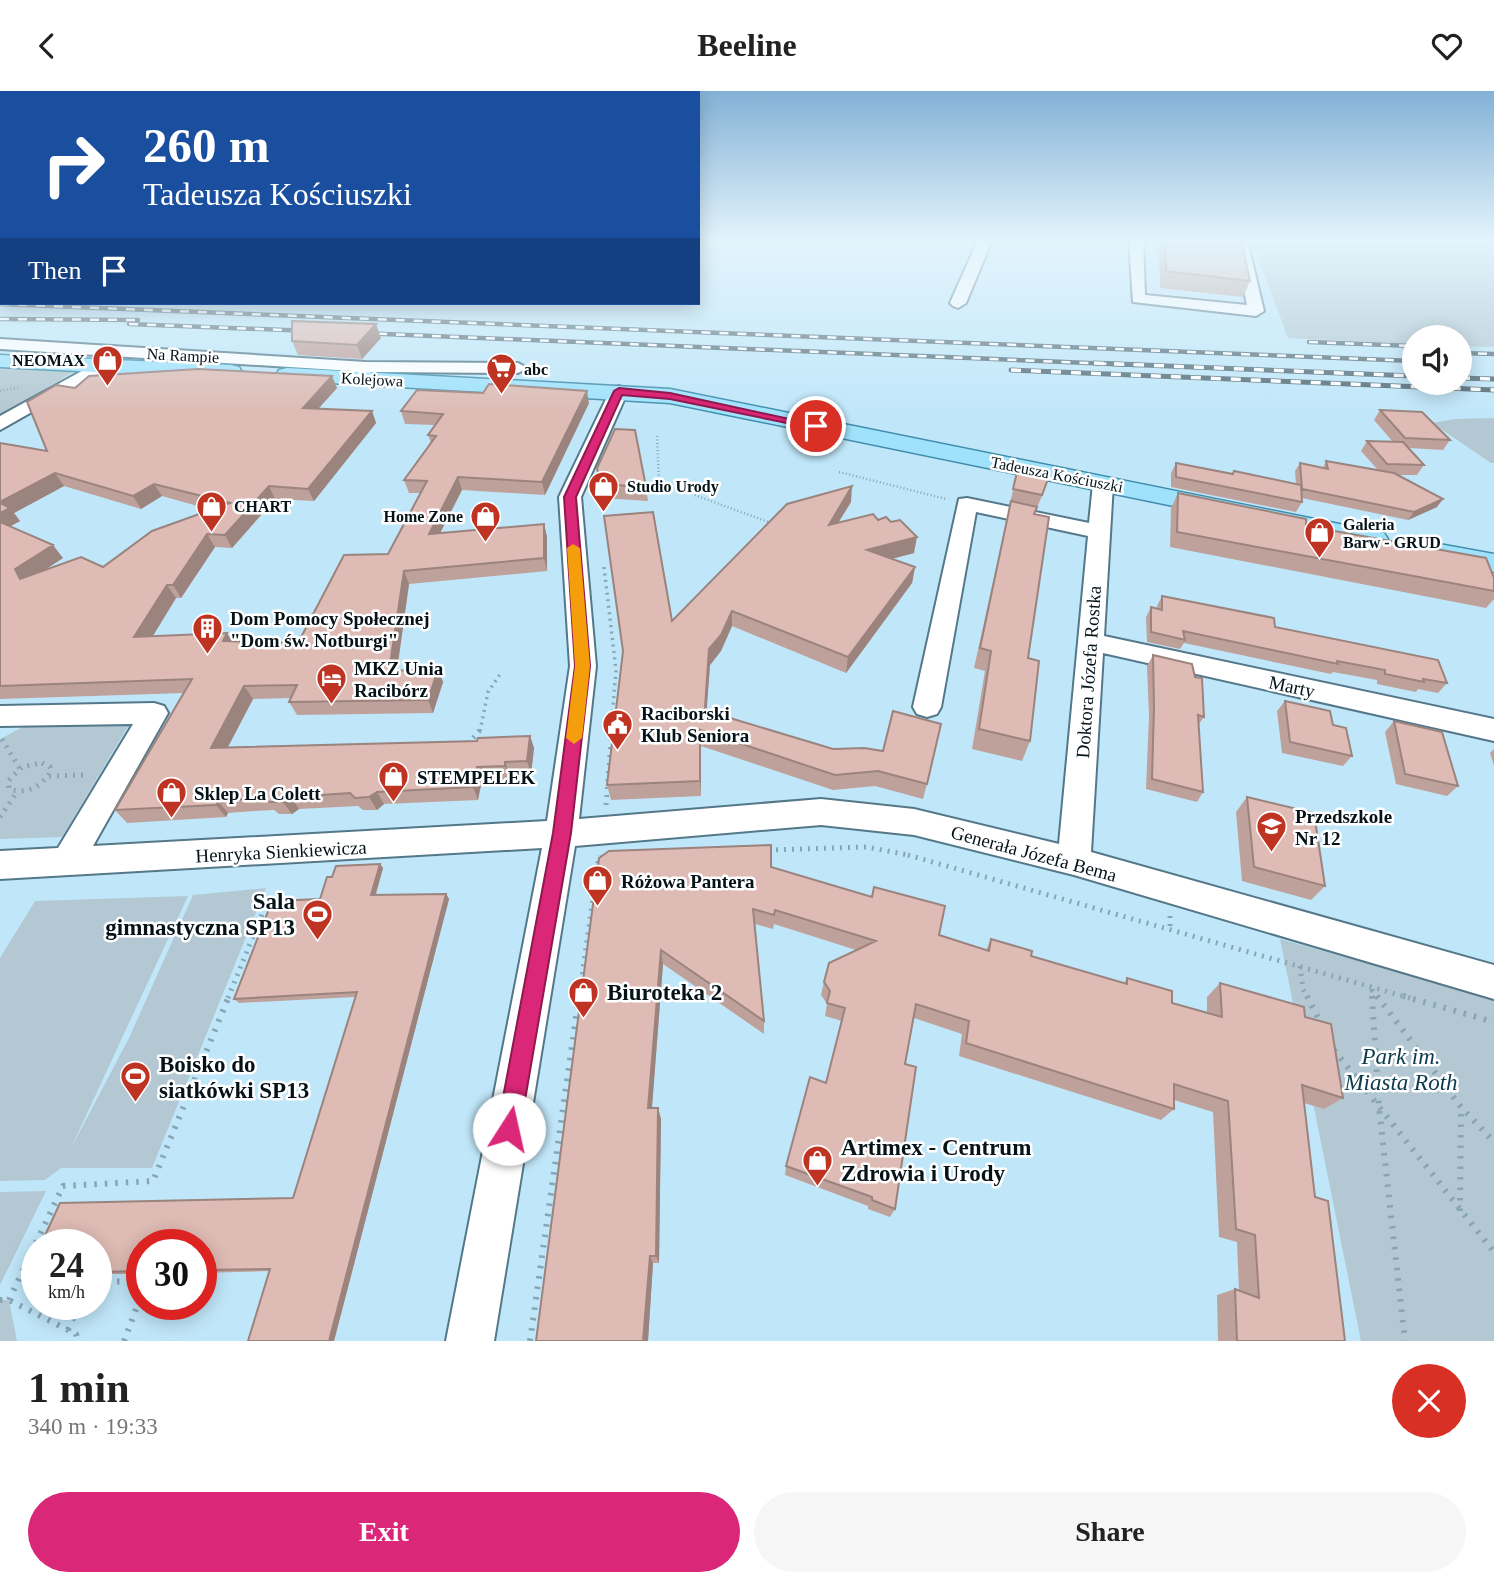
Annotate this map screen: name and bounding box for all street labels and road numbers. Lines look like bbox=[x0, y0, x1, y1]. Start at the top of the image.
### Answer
street label: Na Rampie bbox=[146, 345, 220, 367]
street label: Kolejowa bbox=[340, 369, 403, 391]
street label: Tadeusza Kościuszki bbox=[989, 453, 1125, 496]
street label: Doktora Józefa Rostka bbox=[1072, 584, 1105, 759]
street label: Marty bbox=[1267, 671, 1317, 702]
street label: Generała Józefa Bema bbox=[949, 821, 1120, 886]
street label: Henryka Sienkiewicza bbox=[195, 836, 368, 866]

